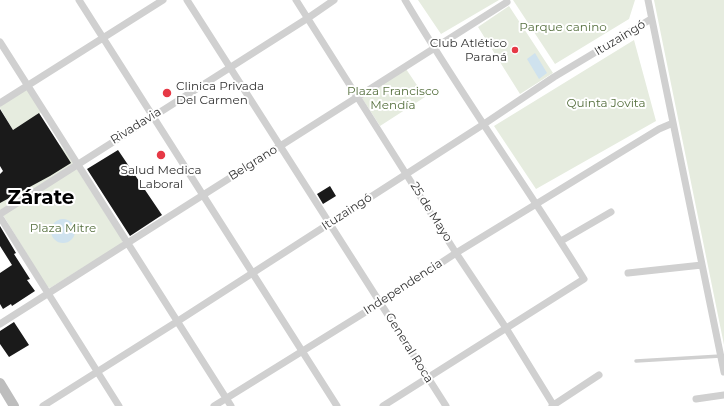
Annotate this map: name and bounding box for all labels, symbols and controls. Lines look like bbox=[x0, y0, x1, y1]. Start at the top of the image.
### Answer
street label: Ituzaingó bbox=[592, 17, 648, 59]
park label: Parque canino bbox=[519, 20, 607, 34]
place label: Club Atlético Paraná bbox=[430, 36, 507, 64]
marker: Club Atlético Paraná bbox=[510, 45, 520, 55]
place label: Clinica Privada Del Carmen bbox=[176, 79, 264, 107]
park label: Plaza Francisco Mendía bbox=[347, 84, 439, 112]
marker: Clinica Privada Del Carmen bbox=[161, 87, 173, 99]
park label: Quinta Jovita bbox=[566, 96, 646, 110]
street label: Rivadavia bbox=[108, 105, 164, 147]
street label: Belgrano bbox=[226, 142, 280, 184]
marker: Salud Medica Laboral bbox=[155, 149, 167, 161]
place label: Salud Medica Laboral bbox=[121, 163, 201, 191]
street label: 25 de Mayo bbox=[407, 180, 455, 244]
district label: Zárate bbox=[8, 186, 74, 210]
street label: Ituzaingó bbox=[319, 190, 375, 234]
park label: Plaza Mitre bbox=[30, 221, 96, 235]
street label: Independencia bbox=[361, 256, 445, 318]
street label: General Roca bbox=[382, 310, 436, 386]

